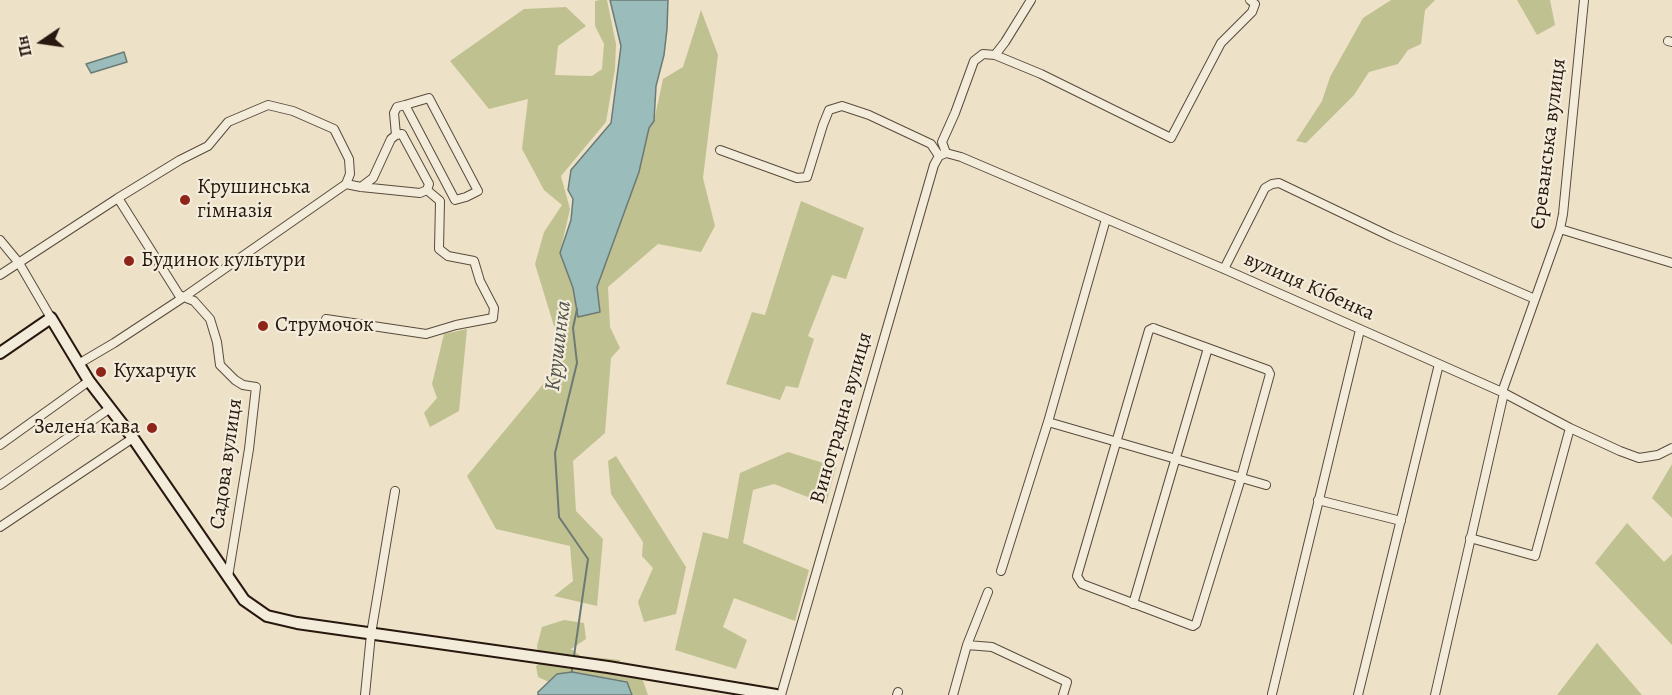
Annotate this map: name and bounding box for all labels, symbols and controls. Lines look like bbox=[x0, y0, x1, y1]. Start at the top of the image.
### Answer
north arrow bbox=[12, 12, 72, 72]
text: Пн bbox=[11, 33, 38, 59]
street label: Єреванська вулиця bbox=[1526, 57, 1572, 231]
place label: Крушинська гімназія bbox=[197, 175, 310, 225]
marker: Крушинська гімназія bbox=[178, 193, 192, 207]
street label: вулиця Кібенка bbox=[1240, 247, 1378, 327]
place label: Будинок культури bbox=[141, 248, 306, 274]
marker: Будинок культури bbox=[122, 254, 136, 268]
water label: Крушинка bbox=[540, 299, 578, 393]
place label: Струмочок bbox=[275, 313, 374, 339]
marker: Струмочок bbox=[256, 319, 270, 333]
street label: Виноградна вулиця bbox=[805, 329, 879, 507]
place label: Кухарчук bbox=[113, 359, 196, 385]
marker: Кухарчук bbox=[94, 365, 108, 379]
street label: Садова вулиця bbox=[205, 397, 249, 531]
place label: Зелена кава bbox=[34, 415, 140, 441]
marker: Зелена кава bbox=[145, 421, 159, 435]

